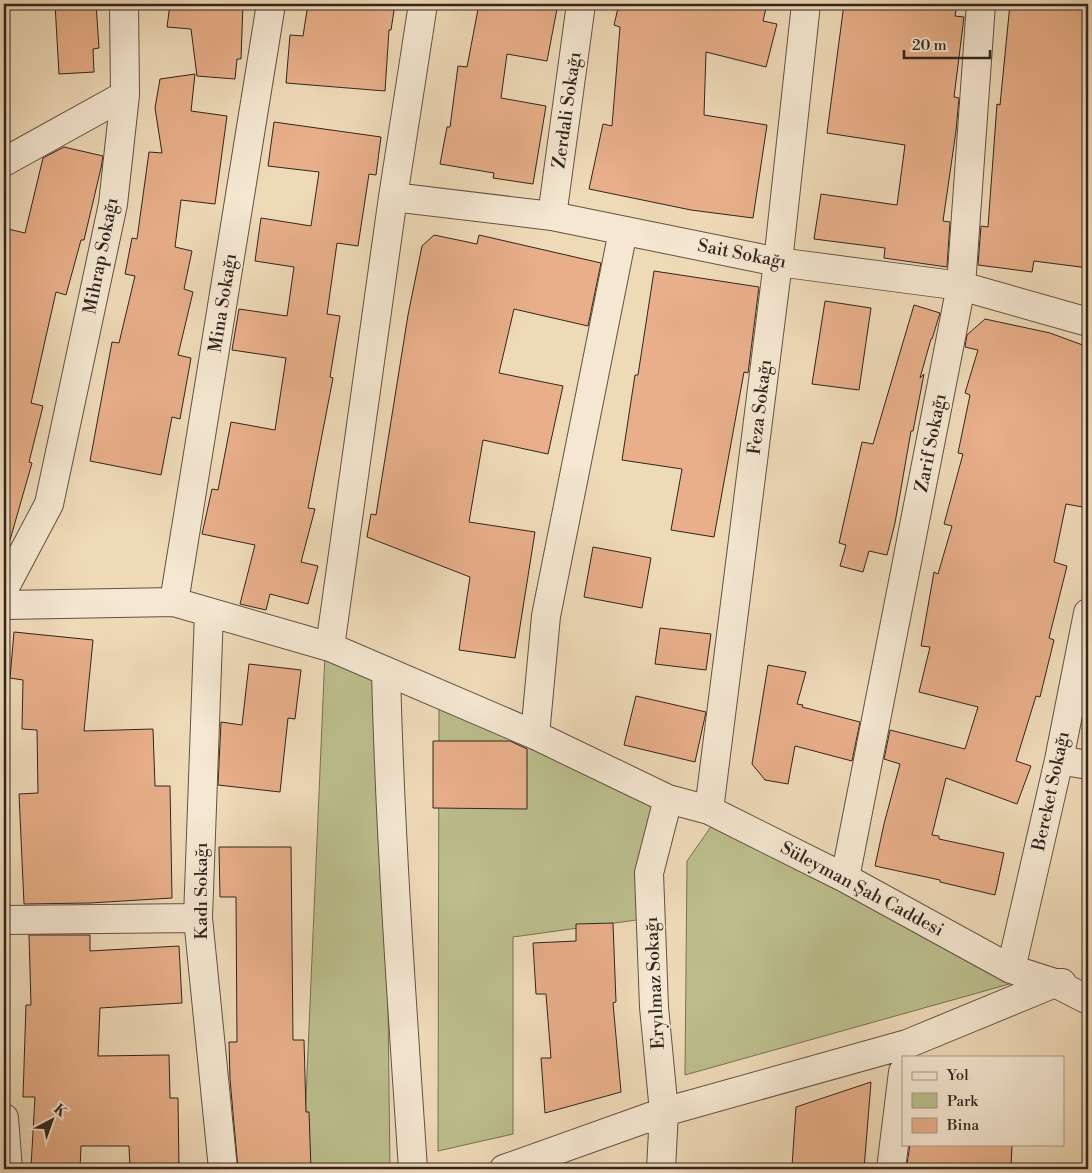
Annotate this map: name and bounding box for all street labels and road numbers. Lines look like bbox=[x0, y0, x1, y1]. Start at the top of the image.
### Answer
street label: Zerdali Sokağı bbox=[547, 50, 587, 170]
street label: Mihrap Sokağı bbox=[78, 196, 124, 316]
street label: Sait Sokağı bbox=[696, 234, 788, 274]
street label: Mina Sokağı bbox=[204, 252, 242, 354]
street label: Feza Sokağı bbox=[743, 358, 777, 456]
street label: Zarif Sokağı bbox=[910, 392, 952, 494]
street label: Bereket Sokağı bbox=[1027, 729, 1075, 854]
street label: Süleyman Şah Caddesi bbox=[776, 836, 948, 942]
street label: Kadı Sokağı bbox=[190, 842, 213, 940]
street label: Eryılmaz Sokağı bbox=[640, 916, 670, 1050]

